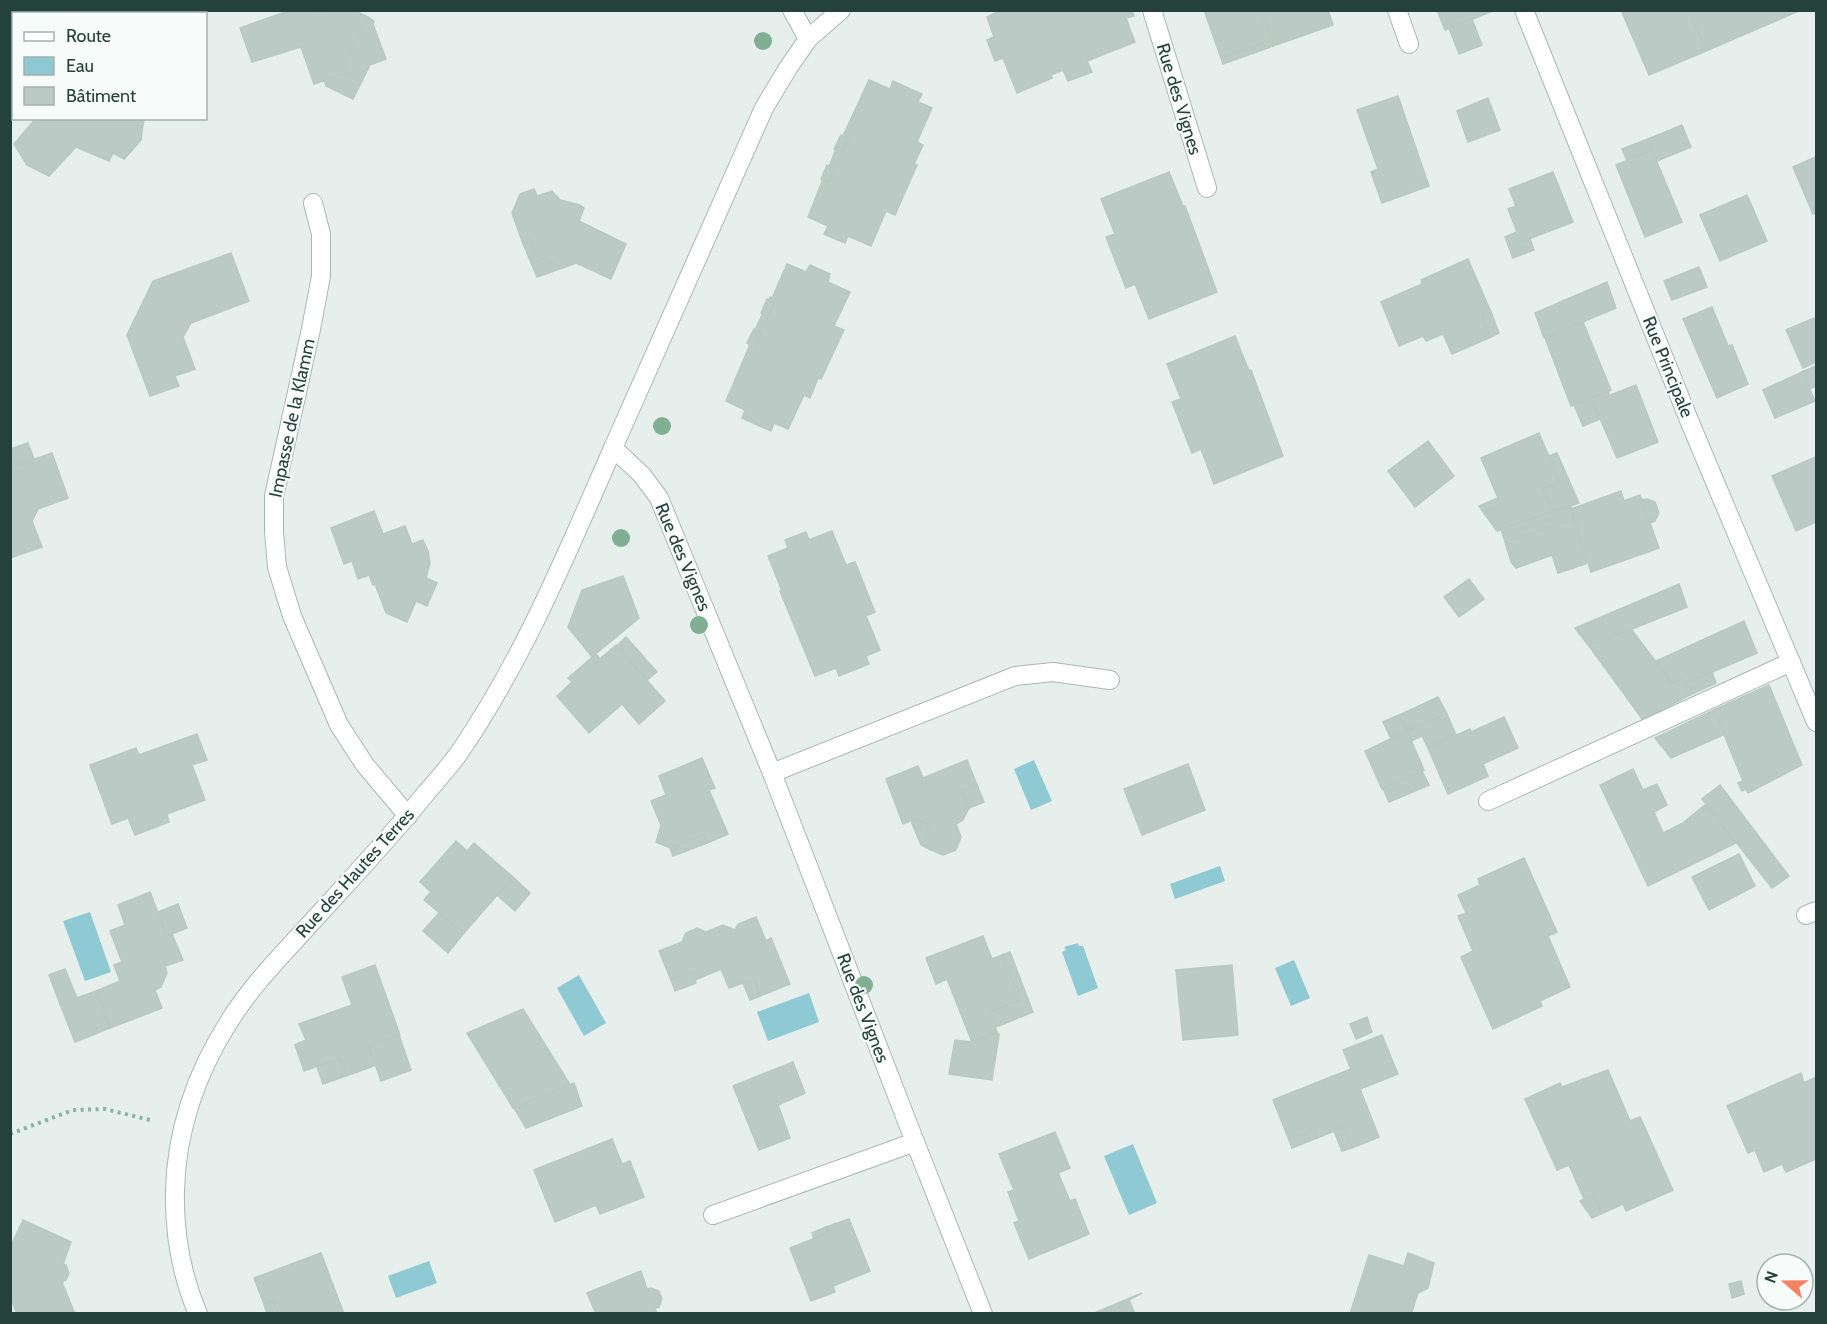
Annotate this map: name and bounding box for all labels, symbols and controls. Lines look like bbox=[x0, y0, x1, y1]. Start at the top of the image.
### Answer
legend bbox=[12, 12, 207, 120]
text: Route bbox=[66, 25, 111, 47]
street label: Rue des Vignes bbox=[1152, 41, 1206, 157]
text: Eau bbox=[66, 55, 94, 77]
text: Bâtiment bbox=[66, 85, 136, 107]
street label: Rue Principale bbox=[1638, 313, 1698, 421]
street label: Impasse de la Klamm bbox=[264, 337, 320, 499]
street label: Rue des Vignes bbox=[650, 500, 716, 614]
street label: Rue des Hautes Terres bbox=[291, 804, 419, 942]
street label: Rue des Vignes bbox=[832, 950, 894, 1066]
north arrow bbox=[1755, 1252, 1815, 1312]
text: N bbox=[1761, 1268, 1782, 1286]

